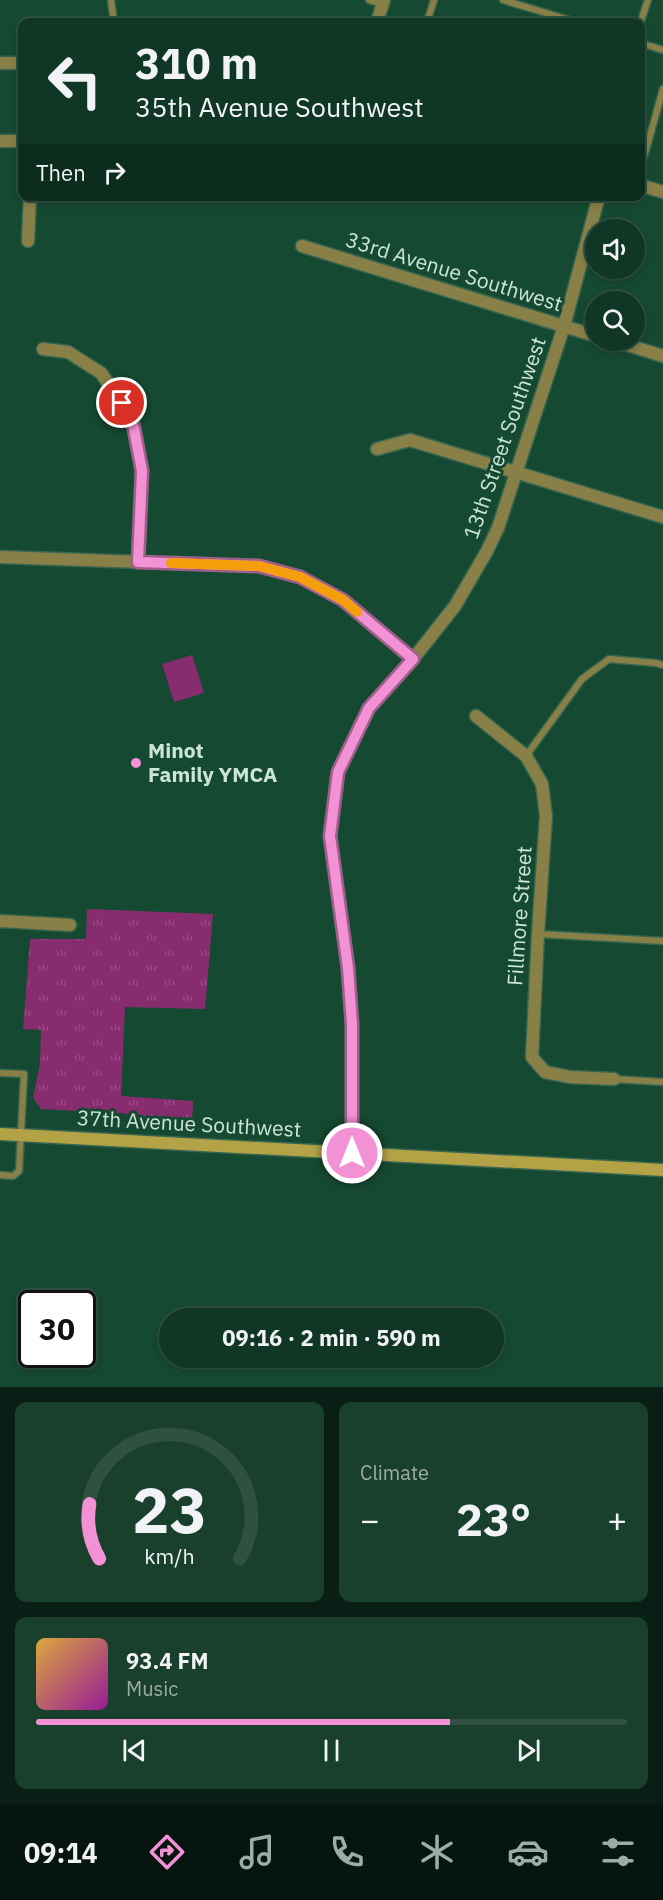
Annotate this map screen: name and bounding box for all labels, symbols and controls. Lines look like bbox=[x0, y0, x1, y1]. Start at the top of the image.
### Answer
text: 310 m bbox=[135, 36, 258, 91]
icon: left bbox=[36, 42, 114, 120]
text: 35th Avenue Southwest bbox=[135, 89, 424, 124]
icon: right bbox=[98, 156, 131, 189]
text: Then bbox=[36, 158, 86, 187]
map controls bbox=[585, 219, 645, 351]
button: sound bbox=[585, 219, 645, 279]
street label: 33rd Avenue Southwest bbox=[343, 225, 566, 317]
button: search bbox=[585, 291, 645, 351]
street label: 13th Street Southwest bbox=[456, 333, 552, 543]
pin bbox=[96, 377, 147, 428]
icon: arrive bbox=[105, 386, 138, 419]
place label: Minot Family YMCA bbox=[148, 736, 277, 788]
marker: Minot Family YMCA bbox=[129, 756, 143, 770]
street label: Fillmore Street bbox=[500, 845, 538, 987]
street label: 37th Avenue Southwest bbox=[76, 1103, 302, 1143]
position arrow bbox=[320, 1121, 384, 1185]
speed limit sign: 30 bbox=[18, 1290, 96, 1368]
text: 09:16 · 2 min · 590 m bbox=[222, 1323, 441, 1352]
text: Climate bbox=[360, 1459, 429, 1486]
text: 23 bbox=[132, 1469, 207, 1550]
text: 23° bbox=[456, 1490, 531, 1548]
text: − bbox=[360, 1498, 380, 1541]
text: + bbox=[607, 1498, 627, 1541]
text: km/h bbox=[144, 1542, 195, 1570]
text: 93.4 FM bbox=[126, 1646, 209, 1675]
text: Music bbox=[126, 1675, 178, 1702]
icon: previous bbox=[118, 1734, 151, 1767]
icon: pause bbox=[315, 1734, 348, 1767]
icon: next bbox=[512, 1734, 545, 1767]
icon: directions bbox=[146, 1831, 188, 1873]
icon: music bbox=[236, 1831, 278, 1873]
icon: phone bbox=[326, 1831, 368, 1873]
icon: climate bbox=[416, 1831, 458, 1873]
icon: car bbox=[507, 1831, 549, 1873]
icon: filters bbox=[597, 1831, 639, 1873]
text: 09:14 bbox=[24, 1835, 98, 1870]

